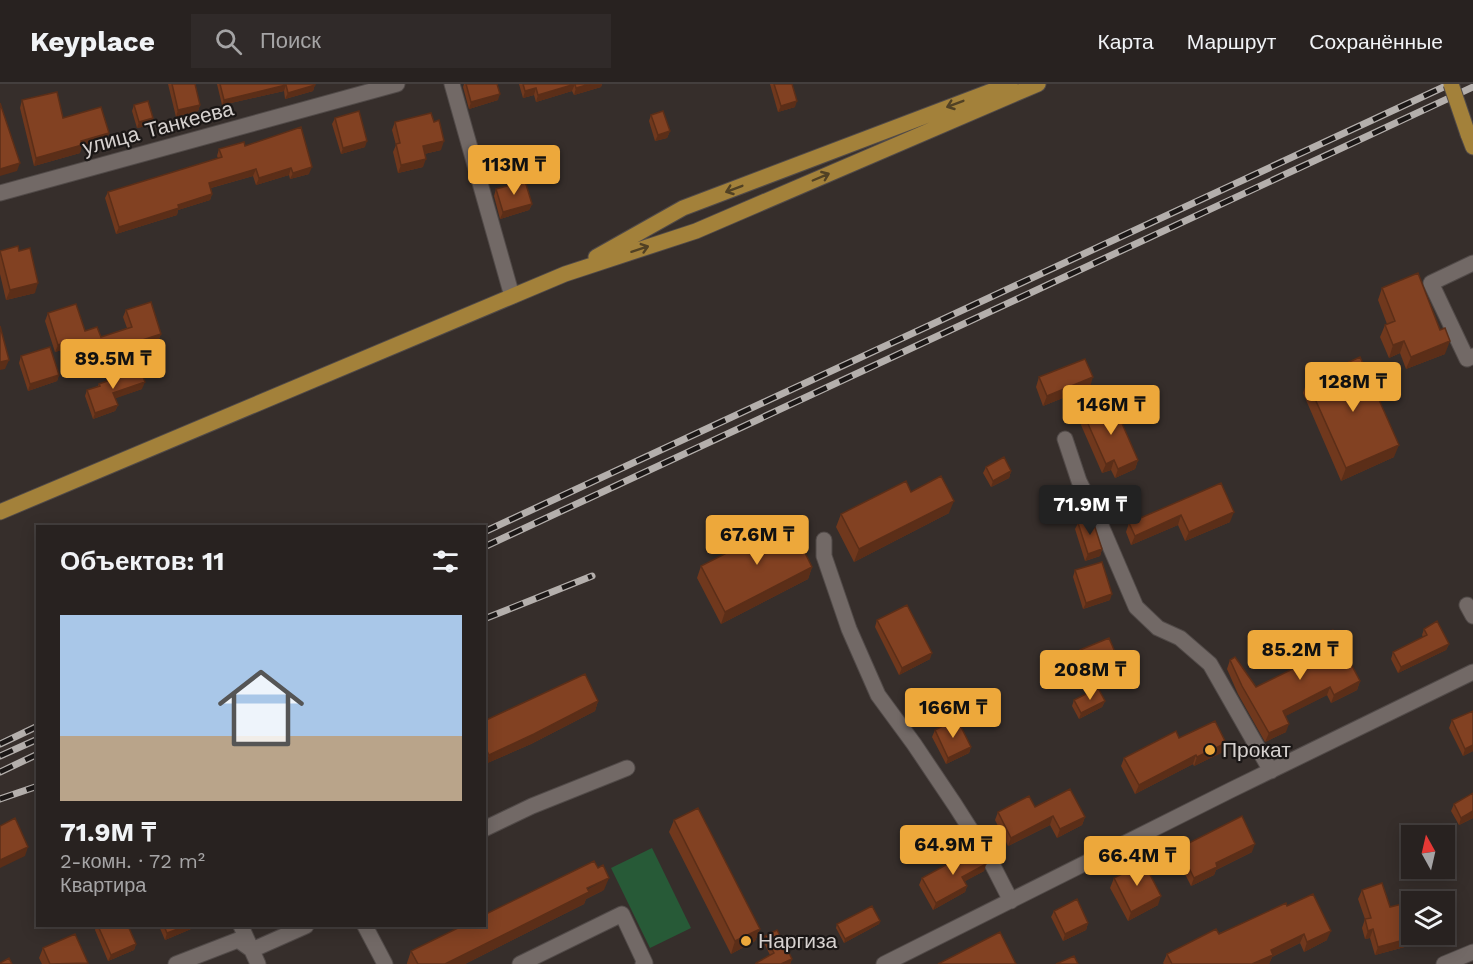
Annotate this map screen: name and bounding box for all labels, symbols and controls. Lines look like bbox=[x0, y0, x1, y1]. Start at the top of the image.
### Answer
search box bbox=[191, 14, 611, 68]
text: Keyplace bbox=[30, 25, 155, 58]
icon: search bbox=[212, 25, 245, 58]
text: Поиск bbox=[260, 28, 321, 53]
text: Карта bbox=[1098, 29, 1154, 54]
text: Маршрут bbox=[1187, 29, 1276, 54]
text: Сохранённые bbox=[1309, 29, 1443, 54]
street label: улица Танкеева bbox=[80, 95, 236, 160]
one-way arrow bbox=[947, 99, 965, 110]
pin: 113M ₸ bbox=[465, 145, 563, 196]
text: 113M ₸ bbox=[482, 152, 546, 176]
one-way arrow bbox=[812, 171, 830, 182]
one-way arrow bbox=[725, 184, 744, 195]
one-way arrow bbox=[630, 243, 649, 254]
pin: 89.5M ₸ bbox=[58, 339, 168, 390]
text: 89.5M ₸ bbox=[74, 346, 152, 370]
pin: 128M ₸ bbox=[1304, 362, 1402, 413]
text: 128M ₸ bbox=[1319, 369, 1387, 393]
pin: 146M ₸ bbox=[1062, 385, 1160, 436]
text: 146M ₸ bbox=[1077, 392, 1145, 416]
pin: 71.9M ₸ bbox=[1035, 485, 1145, 536]
text: 71.9M ₸ bbox=[1053, 492, 1127, 516]
pin: 67.6M ₸ bbox=[702, 515, 812, 566]
text: 67.6M ₸ bbox=[720, 522, 794, 546]
icon: filters bbox=[429, 545, 462, 578]
text: Объектов: 11 bbox=[60, 546, 224, 576]
pin: 85.2M ₸ bbox=[1245, 630, 1355, 681]
text: 85.2M ₸ bbox=[1262, 637, 1338, 661]
pin: 208M ₸ bbox=[1041, 650, 1139, 701]
icon: home bbox=[207, 654, 315, 762]
text: 208M ₸ bbox=[1054, 657, 1126, 681]
pin: 166M ₸ bbox=[904, 688, 1002, 739]
text: 166M ₸ bbox=[919, 695, 987, 719]
place label: Прокат bbox=[1222, 737, 1291, 762]
marker: Прокат bbox=[1203, 743, 1217, 757]
text: 71.9M ₸ bbox=[60, 817, 156, 847]
pin: 64.9M ₸ bbox=[898, 825, 1008, 876]
north arrow bbox=[1401, 825, 1455, 879]
map controls bbox=[1401, 825, 1455, 945]
text: 64.9M ₸ bbox=[914, 832, 992, 856]
pin: 66.4M ₸ bbox=[1082, 836, 1192, 887]
text: 66.4M ₸ bbox=[1098, 843, 1176, 867]
text: 2-комн. · 72 m² bbox=[60, 849, 205, 873]
text: Квартира bbox=[60, 873, 146, 897]
button: layers bbox=[1401, 891, 1455, 945]
place label: Наргиза bbox=[758, 928, 838, 953]
marker: Наргиза bbox=[739, 934, 753, 948]

